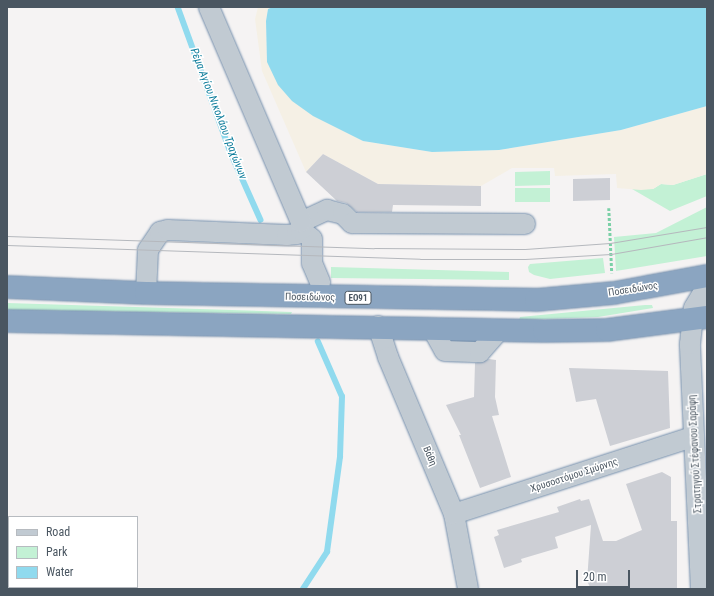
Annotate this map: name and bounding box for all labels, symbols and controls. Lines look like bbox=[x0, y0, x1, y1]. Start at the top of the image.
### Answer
water label: Ρέμα Αγίου Νικολάου Τραχώνων bbox=[187, 46, 249, 182]
street label: Ποσειδώνος bbox=[607, 279, 659, 299]
street label: Ποσειδώνος bbox=[285, 291, 335, 303]
road number: ΕΟ91 bbox=[344, 291, 372, 305]
street label: Στρατηγού Στέφανου Σαράφη bbox=[686, 394, 704, 514]
street label: Βάθη bbox=[420, 444, 440, 468]
street label: Χρυσοστόμου Σμύρνης bbox=[529, 455, 619, 495]
legend bbox=[8, 516, 138, 588]
text: Road bbox=[46, 525, 70, 539]
text: Park bbox=[46, 545, 67, 559]
scale bar bbox=[578, 562, 632, 588]
text: Water bbox=[46, 565, 74, 579]
text: 20 m bbox=[583, 570, 607, 584]

